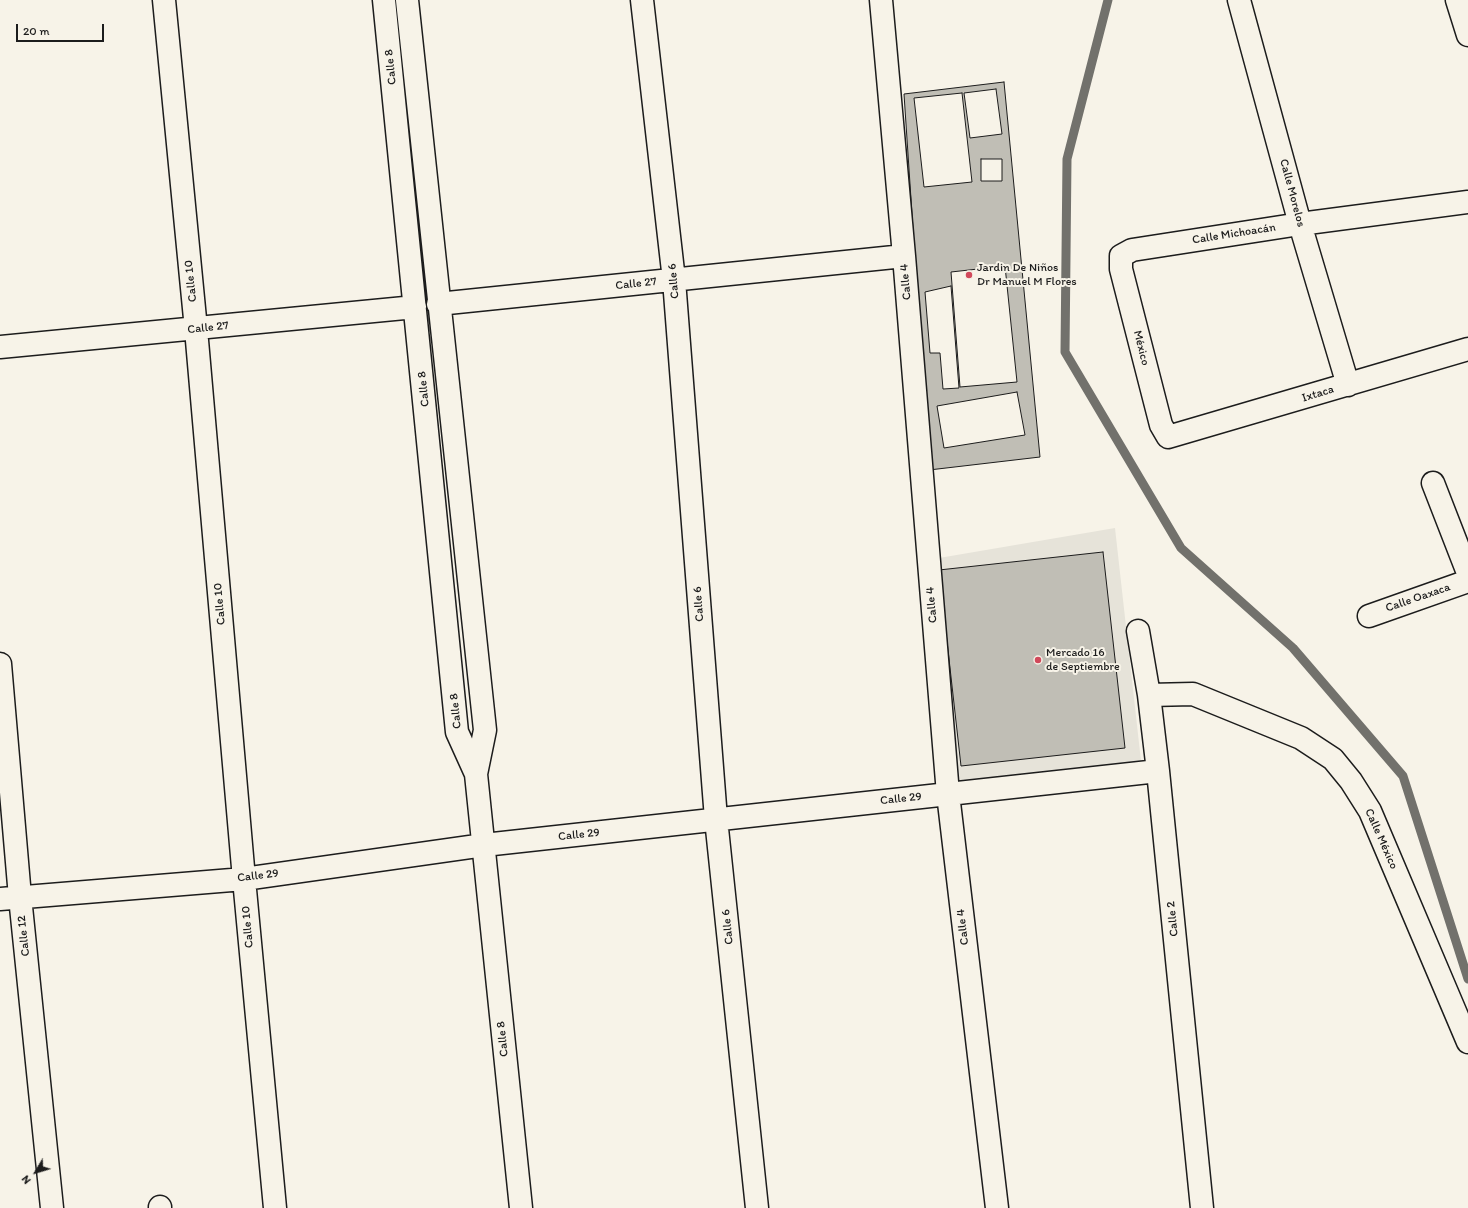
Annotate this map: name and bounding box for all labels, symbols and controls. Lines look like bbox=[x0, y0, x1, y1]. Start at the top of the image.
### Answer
scale bar bbox=[18, 16, 106, 42]
text: 20 m bbox=[23, 24, 50, 38]
street label: Calle 8 bbox=[382, 48, 400, 86]
street label: Calle Morelos bbox=[1276, 157, 1308, 229]
street label: Calle Michoacán bbox=[1191, 220, 1277, 248]
street label: Calle 10 bbox=[182, 259, 200, 303]
place label: Jardin De Niños Dr Manuel M Flores bbox=[977, 261, 1077, 289]
street label: Calle 6 bbox=[665, 263, 683, 299]
street label: Calle 4 bbox=[897, 263, 915, 301]
marker: Jardin De Niños Dr Manuel M Flores bbox=[964, 270, 974, 280]
street label: Calle 27 bbox=[615, 275, 657, 293]
street label: Calle 27 bbox=[187, 319, 229, 337]
street label: México bbox=[1130, 329, 1152, 367]
street label: Calle 8 bbox=[415, 370, 433, 408]
street label: Ixtaca bbox=[1300, 382, 1336, 406]
street label: Calle Oaxaca bbox=[1384, 580, 1452, 616]
street label: Calle 10 bbox=[211, 582, 229, 626]
street label: Calle 6 bbox=[691, 586, 707, 622]
street label: Calle 4 bbox=[923, 586, 941, 624]
place label: Mercado 16 de Septiembre bbox=[1046, 646, 1120, 674]
marker: Mercado 16 de Septiembre bbox=[1033, 655, 1043, 665]
street label: Calle 8 bbox=[447, 692, 465, 730]
street label: Calle 29 bbox=[879, 790, 923, 808]
street label: Calle México bbox=[1361, 806, 1401, 872]
street label: Calle 29 bbox=[557, 826, 601, 844]
street label: Calle 29 bbox=[236, 866, 280, 886]
street label: Calle 2 bbox=[1164, 901, 1182, 937]
street label: Calle 10 bbox=[239, 905, 257, 949]
street label: Calle 4 bbox=[954, 908, 972, 946]
street label: Calle 6 bbox=[719, 909, 737, 945]
street label: Calle 12 bbox=[15, 915, 33, 957]
street label: Calle 8 bbox=[494, 1020, 512, 1058]
north arrow bbox=[16, 1152, 56, 1192]
text: N bbox=[19, 1173, 34, 1187]

